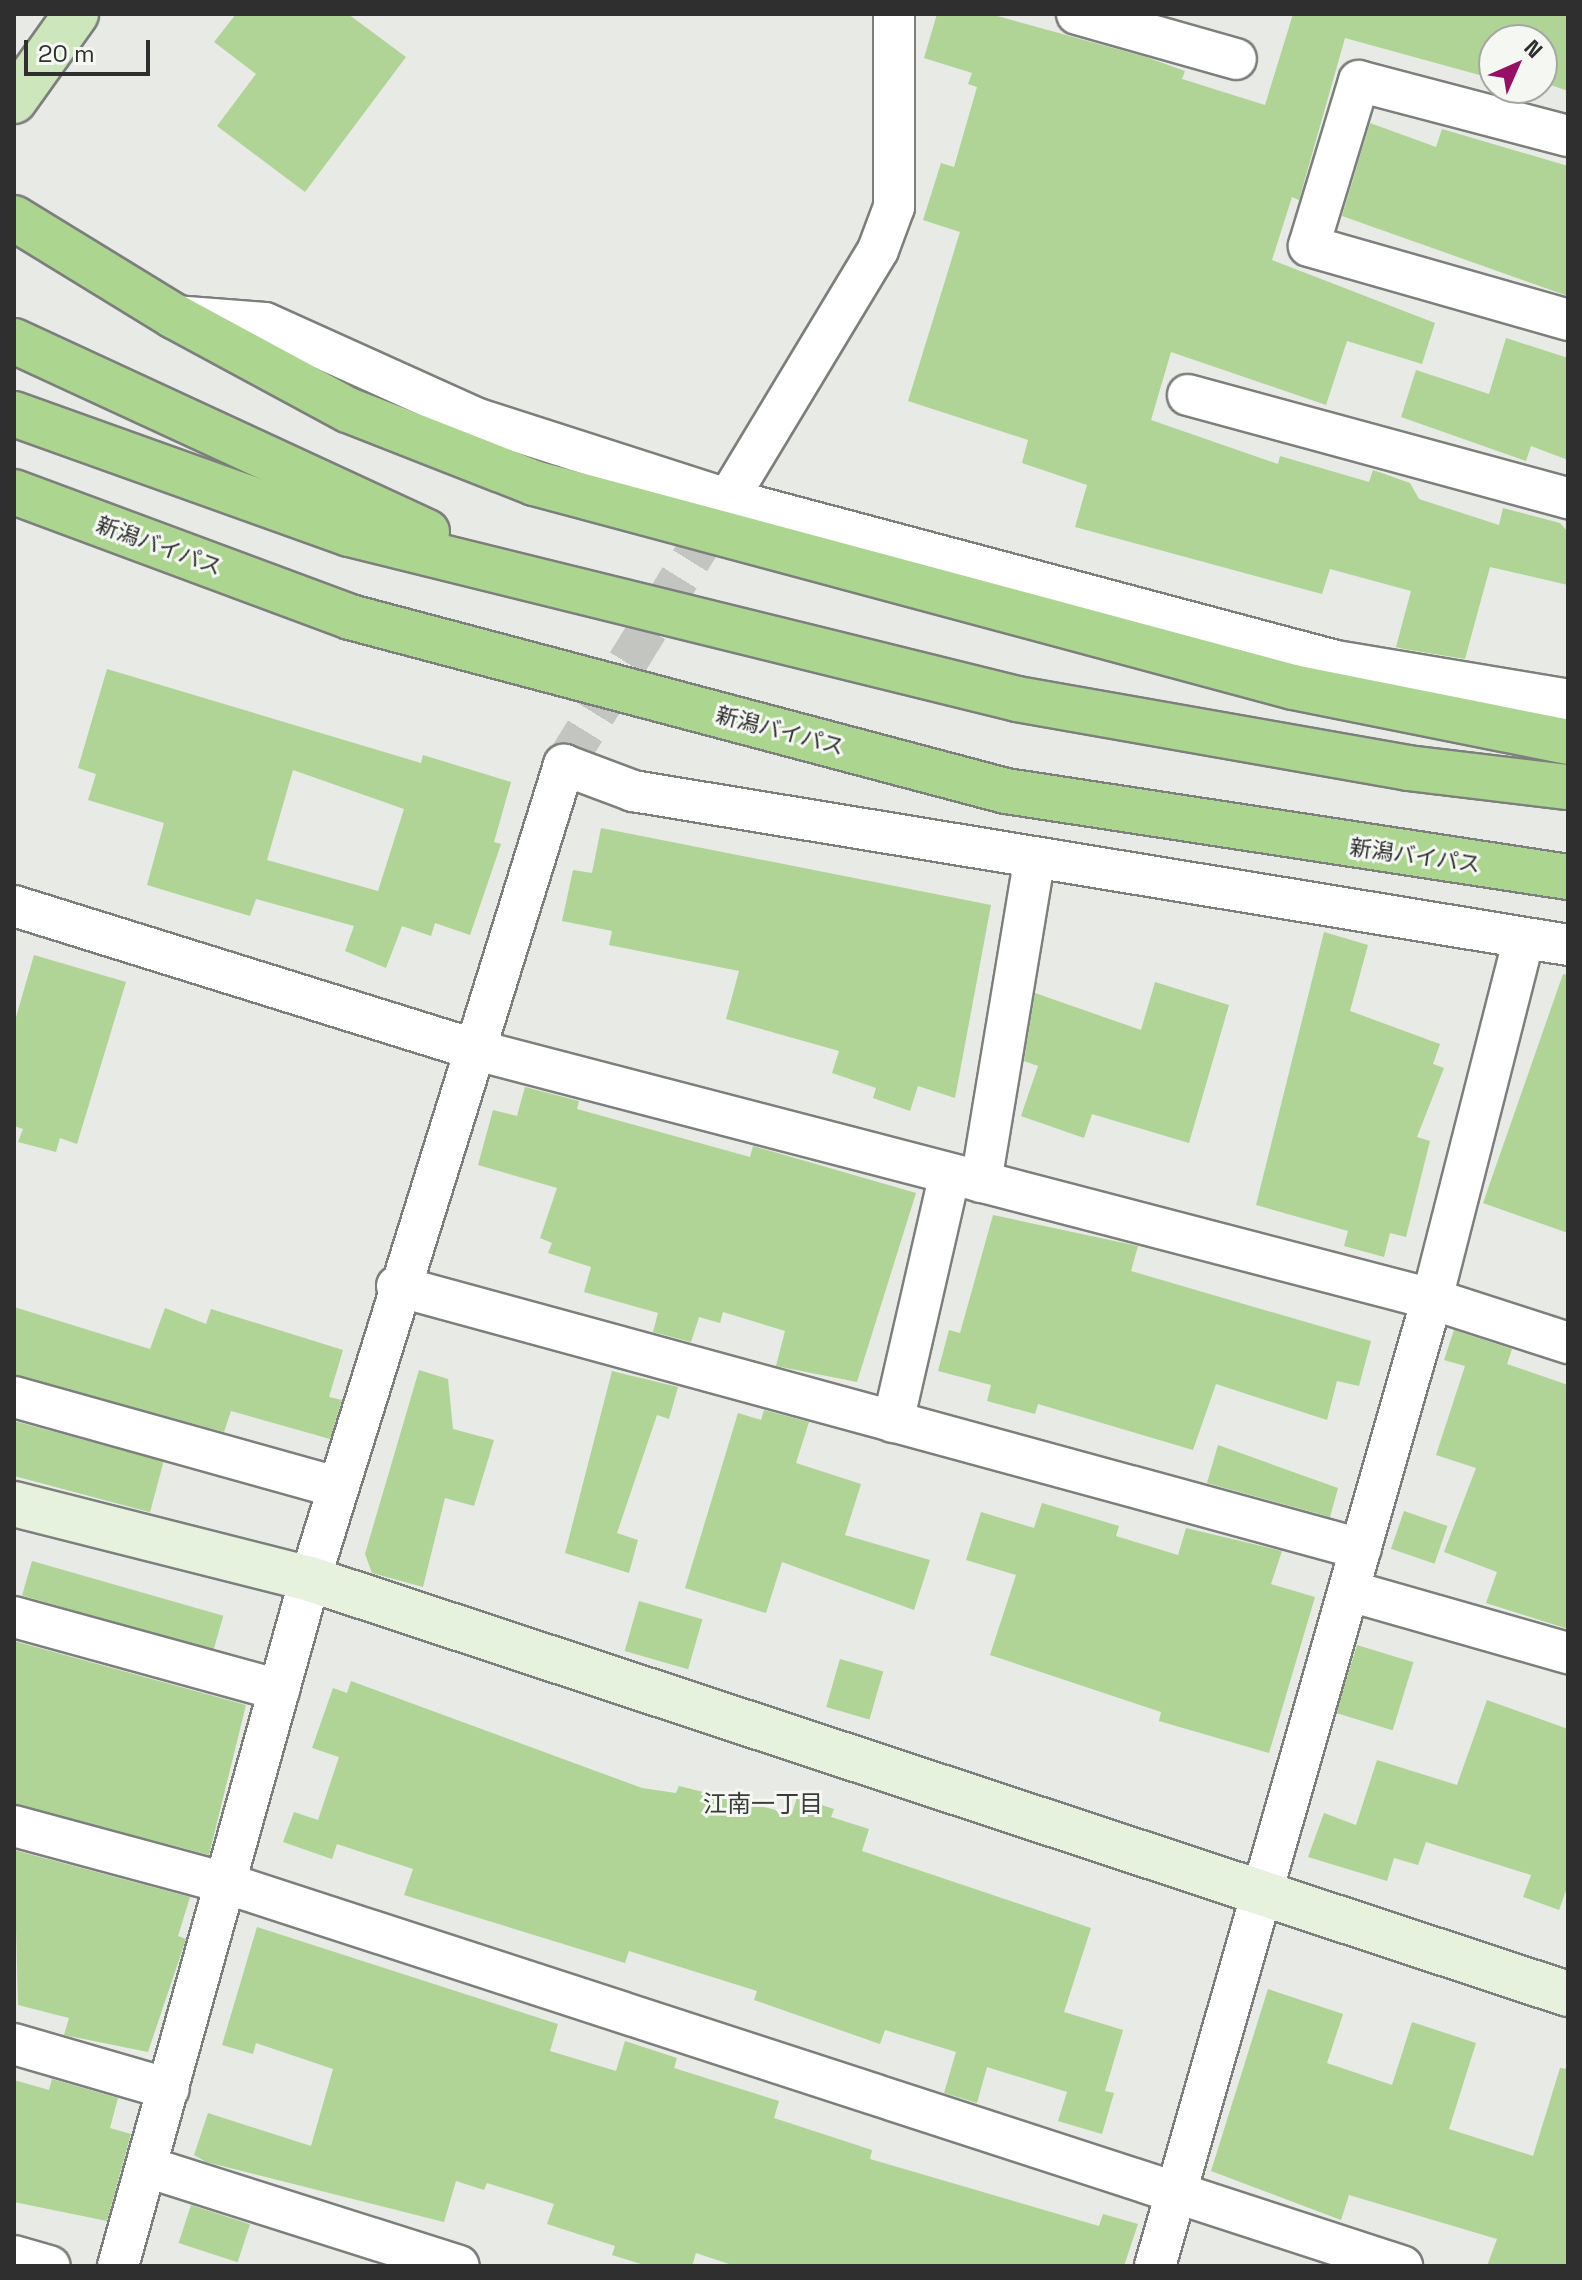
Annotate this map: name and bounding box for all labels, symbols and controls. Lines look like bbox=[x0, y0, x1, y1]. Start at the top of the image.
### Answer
scale bar bbox=[28, 24, 154, 74]
north arrow bbox=[1478, 24, 1558, 104]
text: N bbox=[1518, 33, 1549, 64]
text: 20 m bbox=[38, 38, 95, 69]
street label: 新潟バイパス bbox=[92, 511, 226, 581]
street label: 新潟バイパス bbox=[713, 701, 847, 761]
street label: 新潟バイパス bbox=[1348, 834, 1482, 878]
district label: 江南一丁目 bbox=[703, 1790, 823, 1818]

